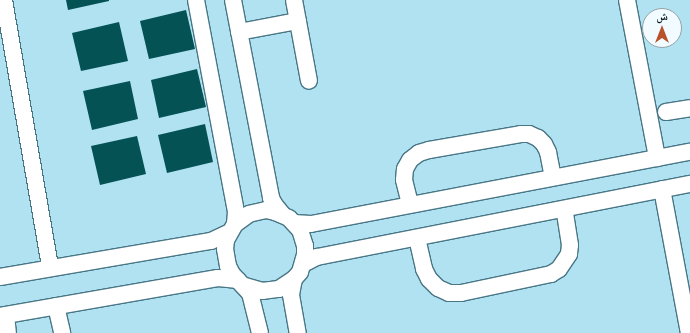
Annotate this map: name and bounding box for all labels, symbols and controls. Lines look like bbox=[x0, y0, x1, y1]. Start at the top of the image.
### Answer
north arrow bbox=[642, 8, 682, 48]
text: ش bbox=[656, 10, 668, 23]

